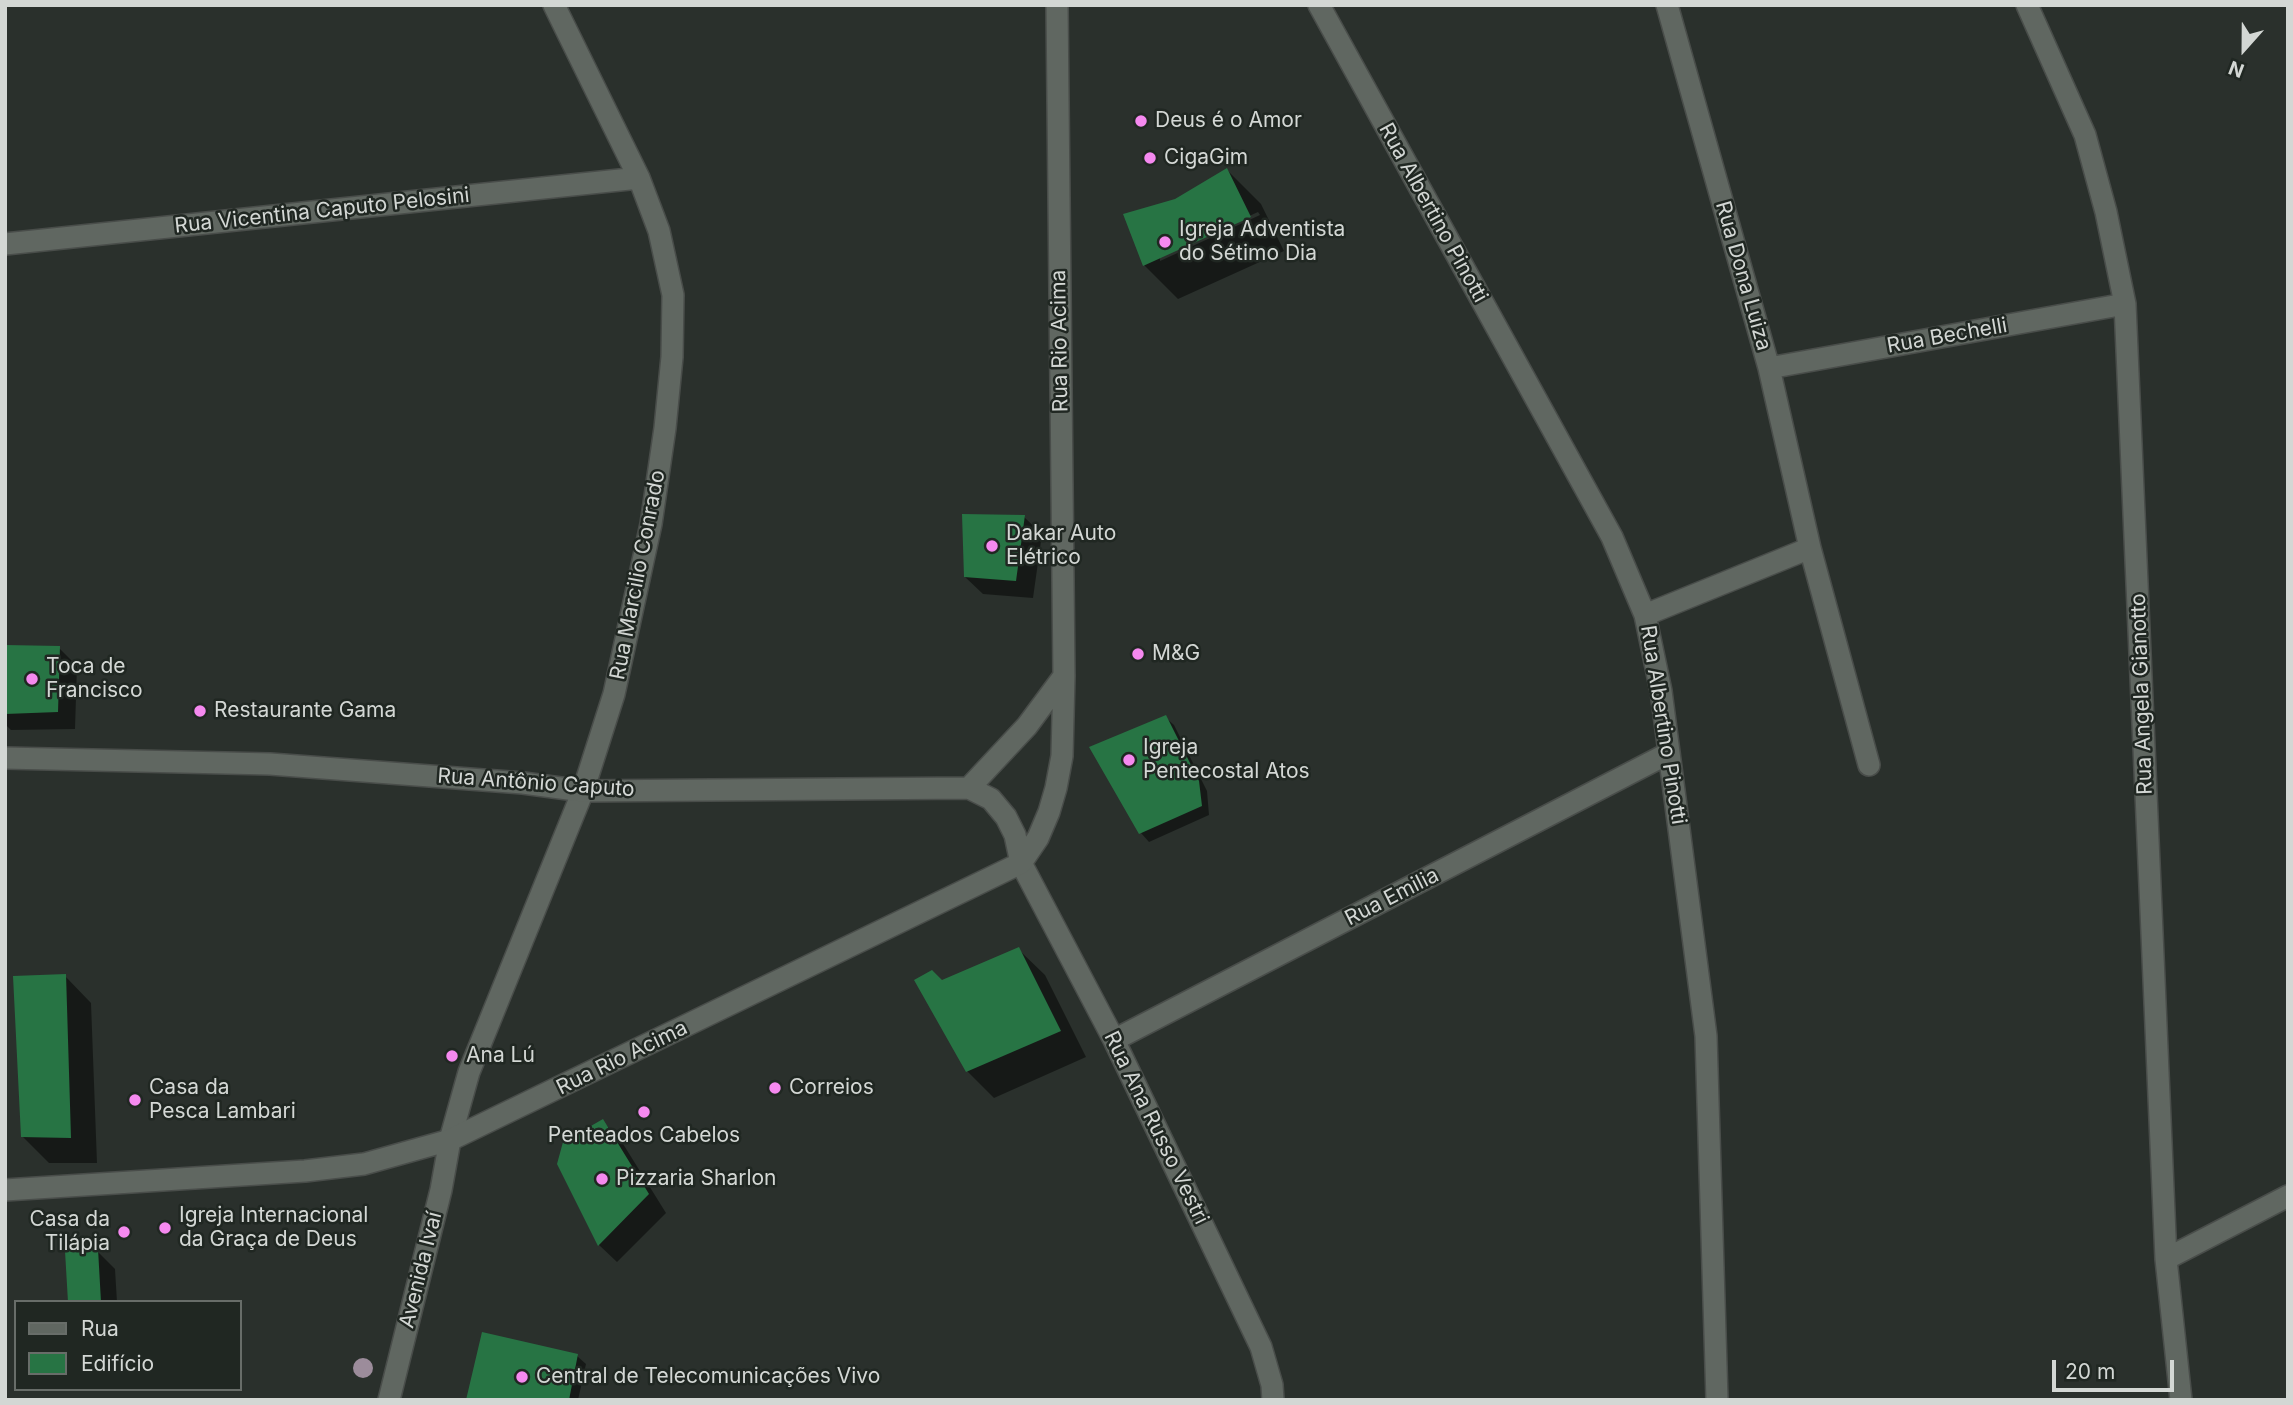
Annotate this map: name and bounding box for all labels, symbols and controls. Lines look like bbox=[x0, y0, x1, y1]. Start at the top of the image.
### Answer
north arrow bbox=[2209, 14, 2279, 84]
text: N bbox=[2225, 56, 2247, 82]
place label: Deus é o Amor bbox=[1155, 108, 1302, 134]
marker: Deus é o Amor bbox=[1133, 113, 1149, 129]
street label: Rua Albertino Pinotti bbox=[1373, 119, 1493, 307]
place label: CigaGim bbox=[1164, 145, 1248, 171]
marker: CigaGim bbox=[1142, 150, 1158, 166]
street label: Rua Vicentina Caputo Pelosini bbox=[173, 183, 471, 239]
street label: Rua Dona Luiza bbox=[1710, 198, 1776, 354]
place label: Igreja Adventista do Sétimo Dia bbox=[1179, 217, 1345, 267]
marker: Igreja Adventista do Sétimo Dia bbox=[1157, 234, 1173, 250]
street label: Rua Rio Acima bbox=[1046, 270, 1074, 412]
street label: Rua Bechelli bbox=[1885, 313, 2009, 359]
street label: Rua Marcilio Conrado bbox=[605, 468, 671, 682]
place label: Dakar Auto Elétrico bbox=[1006, 521, 1116, 571]
marker: Dakar Auto Elétrico bbox=[984, 538, 1000, 554]
street label: Rua Angela Gianotto bbox=[2126, 593, 2158, 795]
street label: Rua Albertino Pinotti bbox=[1635, 624, 1691, 826]
place label: M&G bbox=[1152, 641, 1200, 667]
marker: M&G bbox=[1130, 646, 1146, 662]
place label: Toca de Francisco bbox=[46, 654, 143, 704]
marker: Toca de Francisco bbox=[24, 671, 40, 687]
place label: Restaurante Gama bbox=[214, 698, 396, 724]
marker: Restaurante Gama bbox=[192, 703, 208, 719]
place label: Igreja Pentecostal Atos bbox=[1143, 735, 1310, 785]
marker: Igreja Pentecostal Atos bbox=[1121, 752, 1137, 768]
street label: Rua Antônio Caputo bbox=[437, 764, 635, 802]
street label: Rua Emilia bbox=[1341, 863, 1443, 931]
street label: Rua Rio Acima bbox=[552, 1015, 692, 1101]
street label: Rua Ana Russo Vestri bbox=[1098, 1027, 1214, 1229]
place label: Ana Lú bbox=[466, 1043, 535, 1069]
marker: Ana Lú bbox=[444, 1048, 460, 1064]
place label: Casa da Pesca Lambari bbox=[149, 1075, 296, 1125]
place label: Correios bbox=[789, 1075, 874, 1101]
marker: Correios bbox=[767, 1080, 783, 1096]
marker: Casa da Pesca Lambari bbox=[127, 1092, 143, 1108]
marker: Penteados Cabelos bbox=[636, 1104, 652, 1120]
place label: Penteados Cabelos bbox=[548, 1123, 740, 1149]
place label: Pizzaria Sharlon bbox=[616, 1166, 777, 1192]
marker: Pizzaria Sharlon bbox=[594, 1171, 610, 1187]
place label: Igreja Internacional da Graça de Deus bbox=[179, 1203, 368, 1253]
place label: Casa da Tilápia bbox=[29, 1207, 110, 1257]
street label: Avenida Ivaí bbox=[394, 1209, 448, 1331]
marker: Igreja Internacional da Graça de Deus bbox=[157, 1220, 173, 1236]
marker: Casa da Tilápia bbox=[116, 1224, 132, 1240]
legend bbox=[14, 1300, 242, 1391]
text: Rua bbox=[81, 1316, 119, 1341]
scale bar bbox=[2055, 1346, 2178, 1390]
text: Edifício bbox=[81, 1351, 154, 1376]
text: 20 m bbox=[2065, 1359, 2115, 1384]
place label: Central de Telecomunicações Vivo bbox=[536, 1364, 880, 1390]
marker: Central de Telecomunicações Vivo bbox=[514, 1369, 530, 1385]

